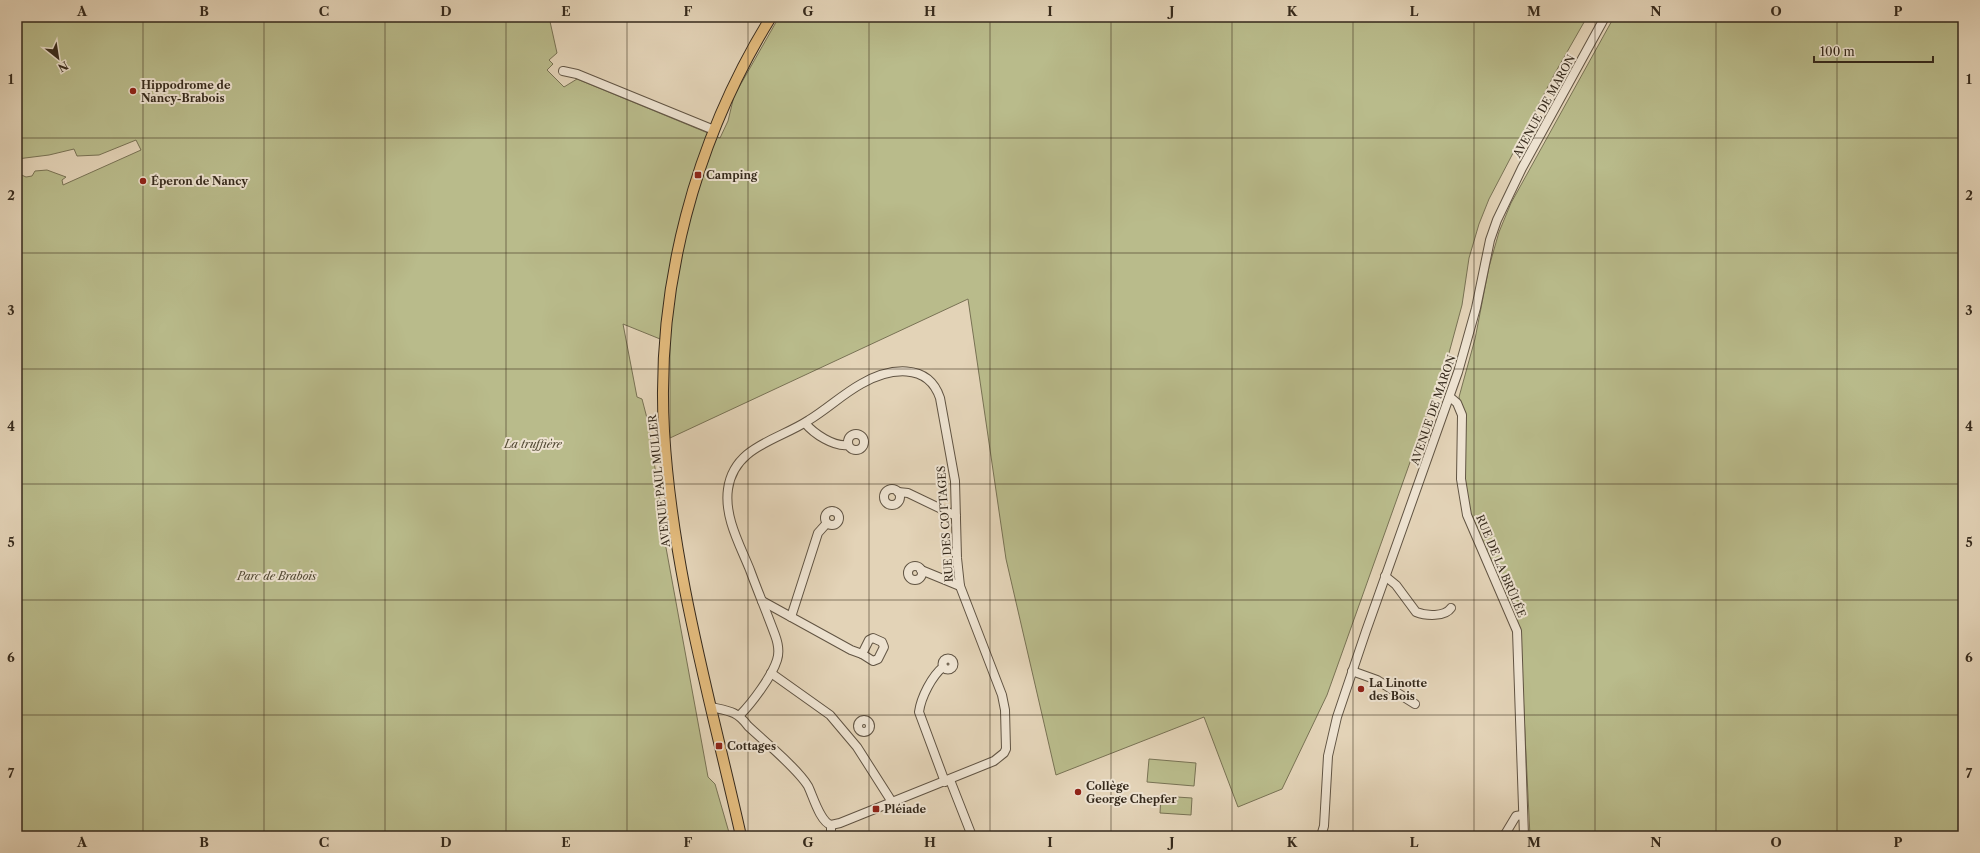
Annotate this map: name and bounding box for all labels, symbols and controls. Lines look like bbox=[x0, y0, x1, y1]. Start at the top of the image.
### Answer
text: A bbox=[76, 3, 88, 19]
text: B bbox=[199, 3, 209, 19]
text: C bbox=[319, 3, 329, 19]
text: D bbox=[440, 3, 452, 19]
text: E bbox=[561, 3, 571, 19]
text: F bbox=[684, 3, 693, 19]
text: G bbox=[802, 3, 814, 19]
text: H bbox=[924, 3, 936, 19]
text: I bbox=[1047, 3, 1053, 19]
text: J bbox=[1167, 3, 1175, 19]
text: K bbox=[1287, 3, 1298, 19]
text: L bbox=[1410, 3, 1419, 19]
text: M bbox=[1527, 3, 1541, 19]
text: N bbox=[1650, 3, 1662, 19]
text: O bbox=[1770, 3, 1782, 19]
text: P bbox=[1894, 3, 1903, 19]
north arrow bbox=[38, 38, 78, 78]
scale bar bbox=[1814, 38, 1933, 64]
text: 100 m bbox=[1820, 44, 1855, 59]
street label: AVENUE DE MARON bbox=[1509, 52, 1578, 161]
text: N bbox=[55, 58, 71, 75]
text: 1 bbox=[8, 71, 14, 87]
text: 1 bbox=[1966, 71, 1972, 87]
place label: Hippodrome de Nancy-Brabois bbox=[141, 78, 231, 105]
marker: Hippodrome de Nancy-Brabois bbox=[128, 86, 138, 96]
place label: Camping bbox=[706, 168, 758, 182]
marker: Camping bbox=[693, 170, 703, 180]
place label: Éperon de Nancy bbox=[151, 174, 248, 188]
marker: Éperon de Nancy bbox=[138, 176, 148, 186]
text: 2 bbox=[7, 187, 15, 203]
text: 2 bbox=[1965, 187, 1973, 203]
text: 3 bbox=[7, 302, 15, 318]
text: 3 bbox=[1965, 302, 1973, 318]
street label: AVENUE DE MARON bbox=[1407, 353, 1458, 468]
street label: AVENUE PAUL MULLER bbox=[645, 413, 673, 549]
text: 4 bbox=[7, 418, 15, 434]
text: 4 bbox=[1965, 418, 1973, 434]
park label: La truffière bbox=[503, 437, 563, 451]
street label: RUE DES COTTAGES bbox=[934, 465, 956, 583]
street label: RUE DE LA BRÛLÉE bbox=[1473, 512, 1529, 620]
text: 5 bbox=[7, 534, 15, 550]
text: 5 bbox=[1965, 534, 1973, 550]
park label: Parc de Brabois bbox=[236, 569, 317, 583]
text: 6 bbox=[7, 649, 15, 665]
text: 6 bbox=[1965, 649, 1973, 665]
place label: La Linotte des Bois bbox=[1369, 676, 1428, 703]
marker: La Linotte des Bois bbox=[1356, 684, 1366, 694]
place label: Cottages bbox=[727, 739, 776, 753]
marker: Cottages bbox=[714, 741, 724, 751]
text: 7 bbox=[8, 765, 15, 781]
text: 7 bbox=[1966, 765, 1973, 781]
place label: Collège George Chepfer bbox=[1086, 779, 1177, 806]
marker: Collège George Chepfer bbox=[1073, 787, 1083, 797]
place label: Pléiade bbox=[884, 802, 927, 816]
marker: Pléiade bbox=[871, 804, 881, 814]
text: A bbox=[76, 834, 88, 850]
text: B bbox=[199, 834, 209, 850]
text: C bbox=[319, 834, 329, 850]
text: D bbox=[440, 834, 452, 850]
text: E bbox=[561, 834, 571, 850]
text: F bbox=[684, 834, 693, 850]
text: G bbox=[802, 834, 814, 850]
text: H bbox=[924, 834, 936, 850]
text: I bbox=[1047, 834, 1053, 850]
text: J bbox=[1167, 834, 1175, 850]
text: K bbox=[1287, 834, 1298, 850]
text: L bbox=[1410, 834, 1419, 850]
text: M bbox=[1527, 834, 1541, 850]
text: N bbox=[1650, 834, 1662, 850]
text: O bbox=[1770, 834, 1782, 850]
text: P bbox=[1894, 834, 1903, 850]

